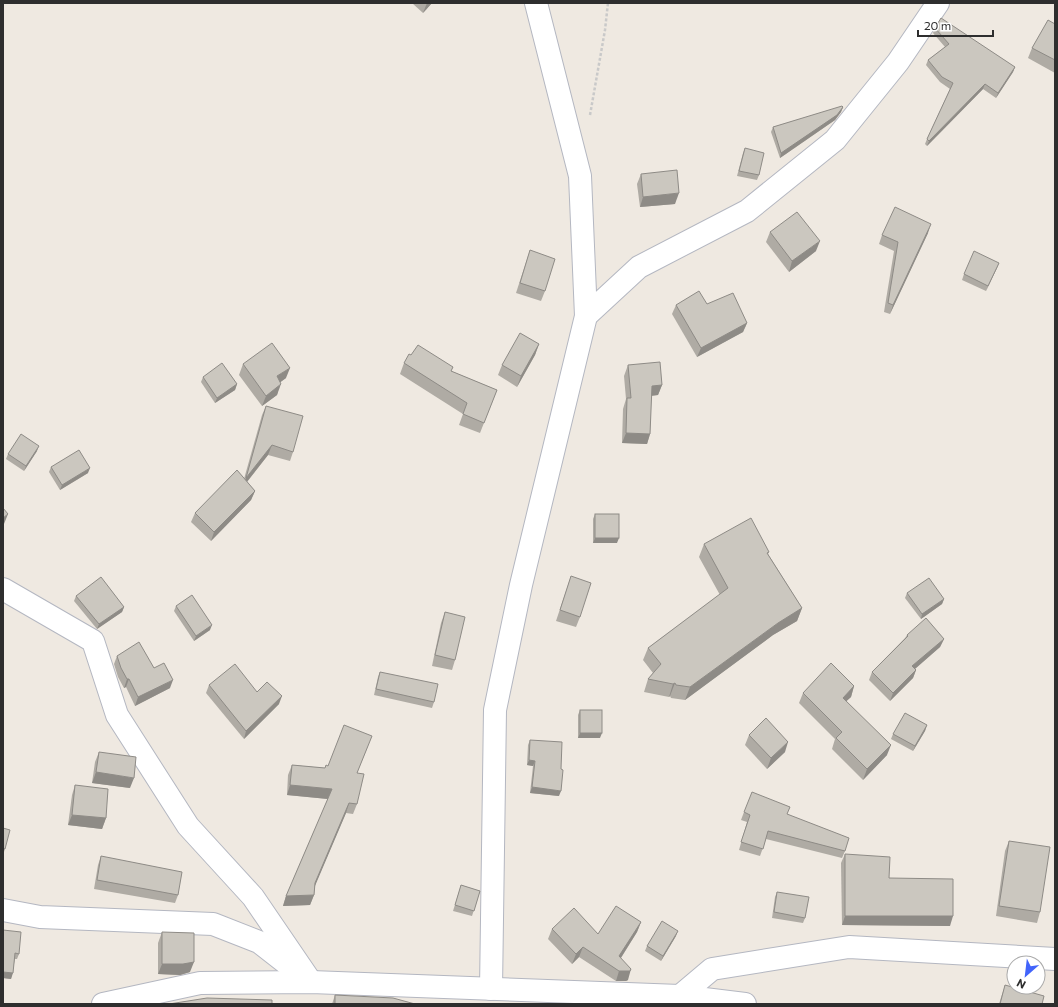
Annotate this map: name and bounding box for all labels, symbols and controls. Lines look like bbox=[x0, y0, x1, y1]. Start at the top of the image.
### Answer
scale bar bbox=[918, 12, 993, 38]
text: 20 m bbox=[924, 18, 951, 32]
north arrow bbox=[1006, 955, 1046, 995]
text: N bbox=[1014, 977, 1028, 992]

